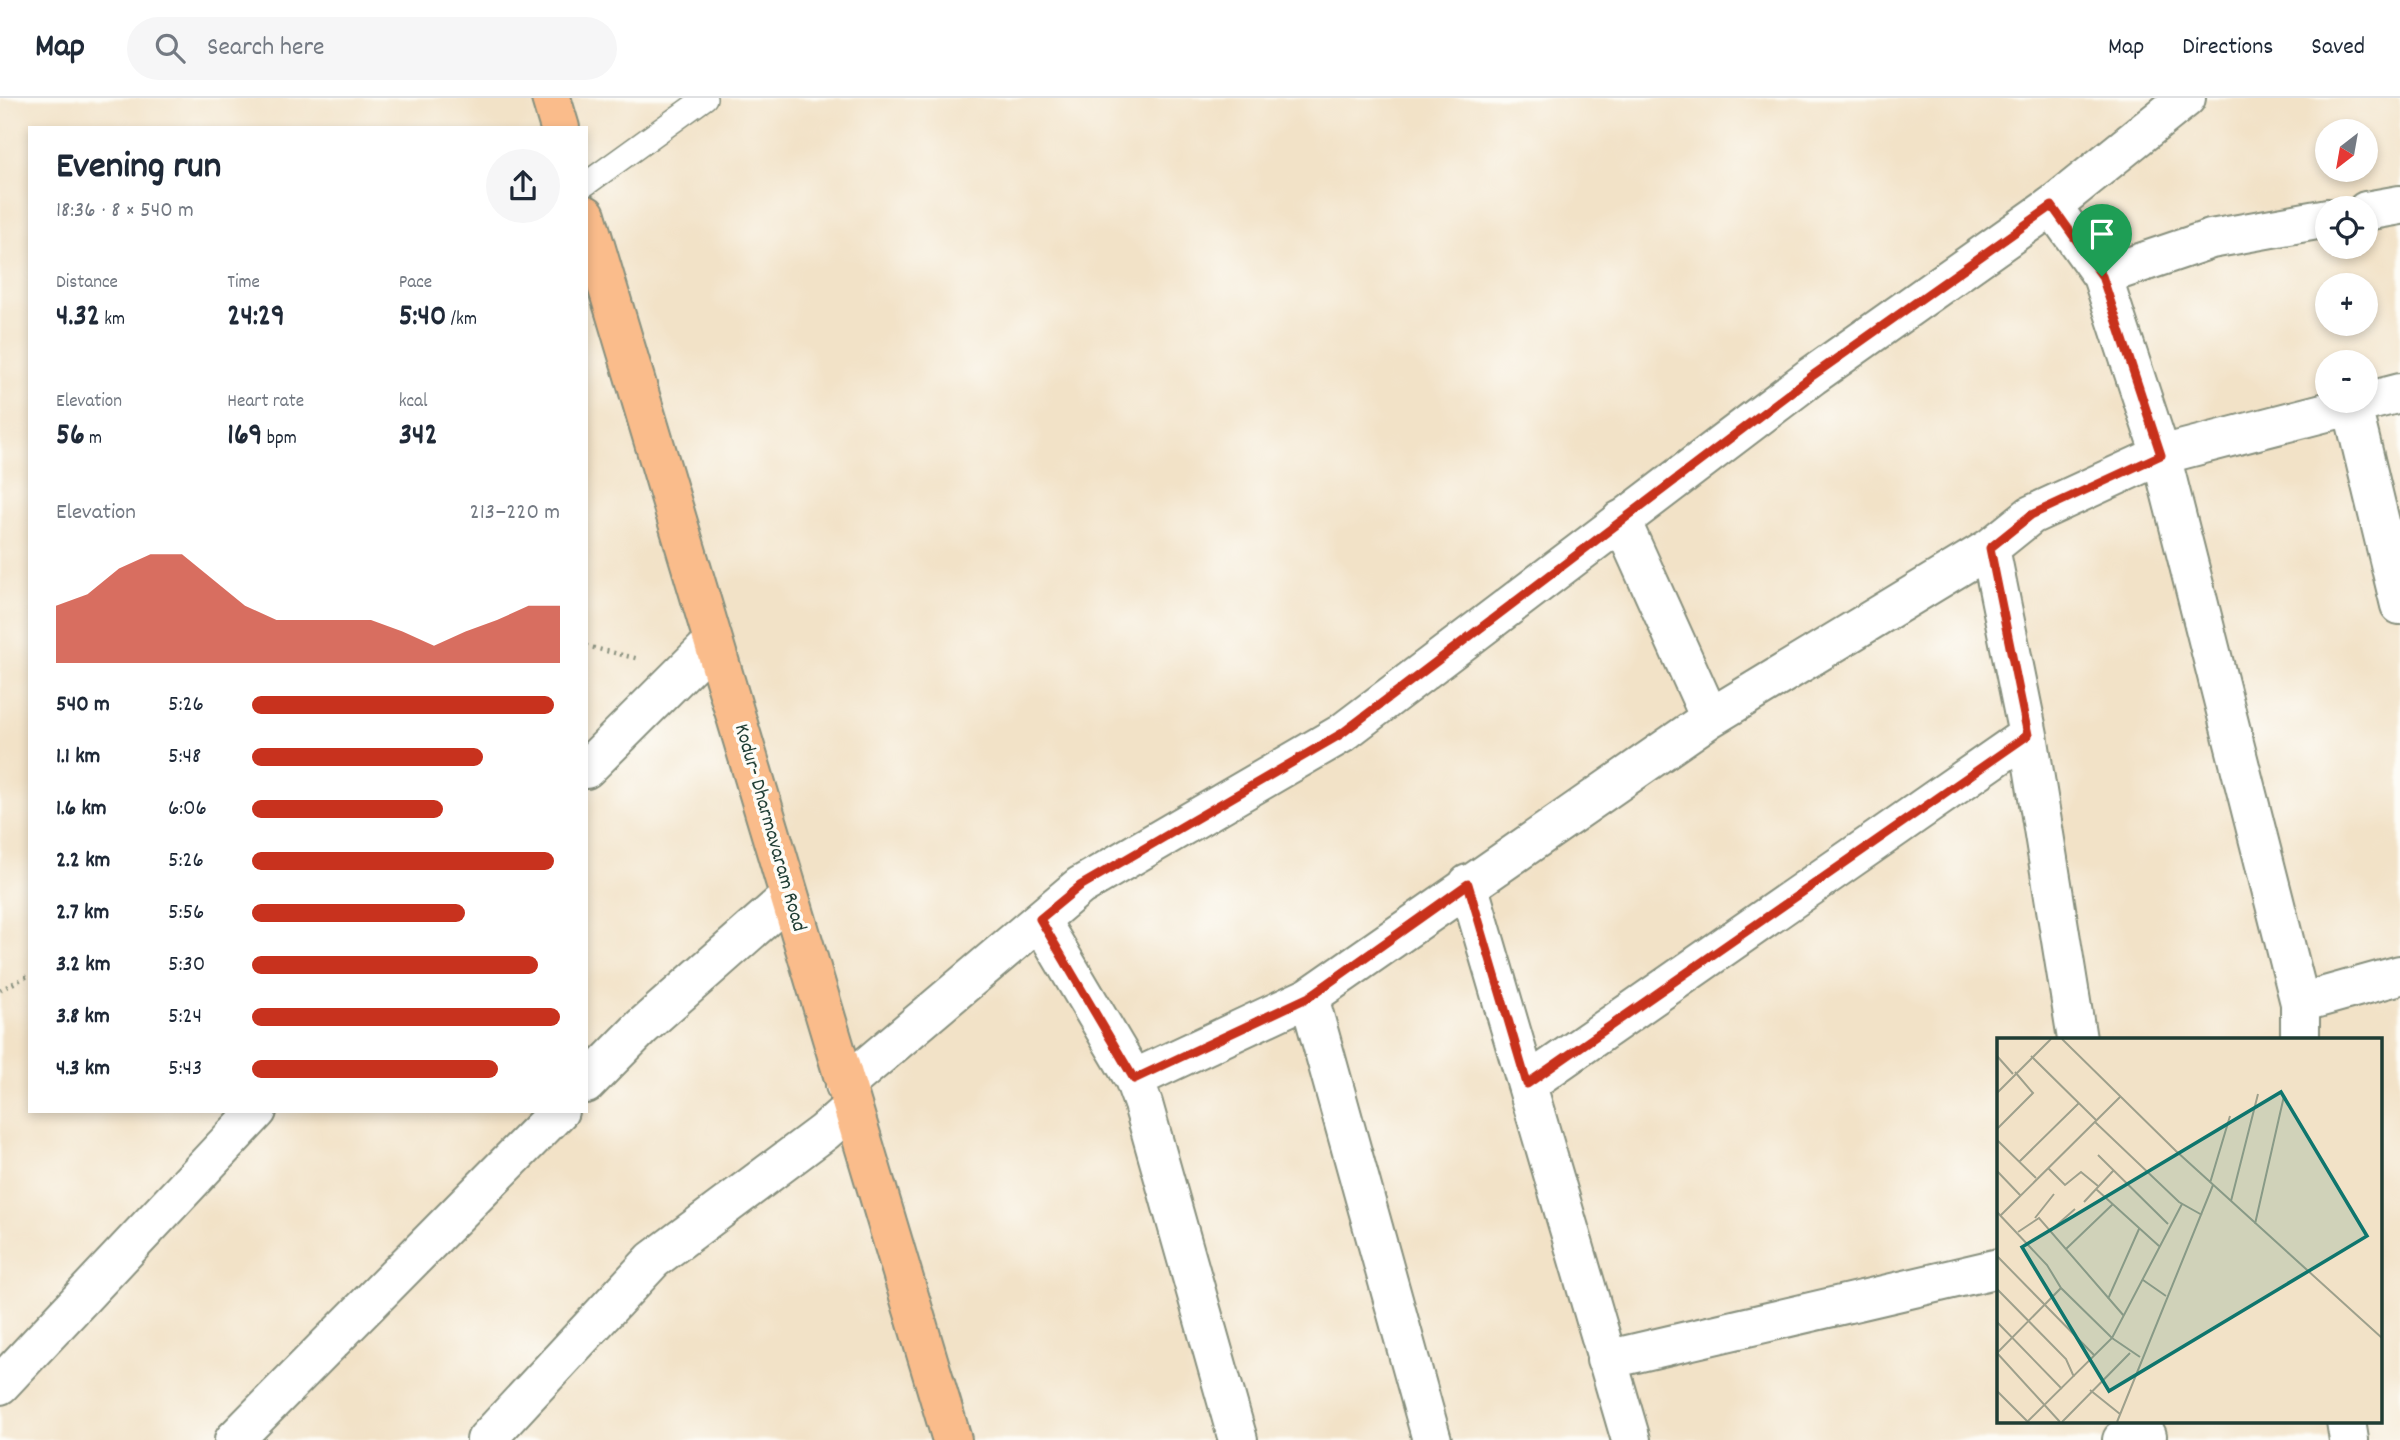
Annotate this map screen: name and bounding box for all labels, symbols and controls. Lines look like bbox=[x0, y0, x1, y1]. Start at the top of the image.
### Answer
search box bbox=[127, 17, 617, 80]
text: Map bbox=[35, 25, 85, 72]
icon: search bbox=[151, 29, 189, 67]
text: Search here bbox=[207, 30, 325, 67]
text: Map bbox=[2108, 31, 2144, 65]
text: Directions bbox=[2182, 31, 2273, 65]
text: Saved bbox=[2311, 31, 2365, 65]
north arrow bbox=[2315, 119, 2378, 182]
map controls bbox=[2315, 119, 2378, 413]
text: Evening run bbox=[56, 141, 221, 196]
button: share bbox=[486, 149, 560, 223]
text: 18:36 · 8 × 540 m bbox=[56, 195, 194, 228]
button: locate bbox=[2315, 196, 2378, 259]
pin bbox=[2072, 204, 2132, 276]
icon: arrive bbox=[2083, 215, 2121, 253]
text: Distance bbox=[56, 270, 118, 297]
text: Time bbox=[227, 270, 260, 297]
text: Pace bbox=[399, 270, 432, 297]
button: + bbox=[2315, 273, 2378, 336]
text: 4.32 bbox=[56, 297, 100, 340]
text: 24:29 bbox=[227, 297, 285, 340]
text: 5:40 bbox=[399, 297, 446, 340]
text: km bbox=[100, 307, 125, 334]
text: /km bbox=[446, 307, 477, 334]
button: − bbox=[2315, 350, 2378, 413]
text: Elevation bbox=[56, 389, 122, 416]
text: Heart rate bbox=[227, 389, 304, 416]
text: kcal bbox=[399, 389, 428, 416]
text: 56 bbox=[56, 416, 85, 459]
text: 169 bbox=[227, 416, 262, 459]
text: 342 bbox=[399, 416, 438, 459]
text: m bbox=[85, 426, 102, 453]
text: bpm bbox=[262, 426, 297, 453]
text: Elevation bbox=[56, 497, 136, 530]
text: 213–220 m bbox=[470, 497, 560, 530]
text: 540 m bbox=[56, 689, 110, 722]
text: 5:26 bbox=[168, 689, 204, 722]
street label: Kodur- Dharmavaram Road bbox=[725, 721, 813, 935]
text: 1.1 km bbox=[56, 741, 100, 774]
text: 5:48 bbox=[168, 741, 201, 774]
text: 1.6 km bbox=[56, 793, 107, 826]
text: 6:06 bbox=[168, 793, 207, 826]
text: 2.2 km bbox=[56, 845, 110, 878]
text: 5:26 bbox=[168, 845, 204, 878]
text: 2.7 km bbox=[56, 897, 109, 930]
text: 5:56 bbox=[168, 897, 204, 930]
text: 3.2 km bbox=[56, 949, 111, 982]
text: 5:30 bbox=[168, 949, 205, 982]
text: 3.8 km bbox=[56, 1001, 110, 1034]
text: 5:24 bbox=[168, 1001, 202, 1034]
inset map bbox=[1997, 1038, 2382, 1422]
text: 4.3 km bbox=[56, 1053, 110, 1086]
text: 5:43 bbox=[168, 1053, 202, 1086]

